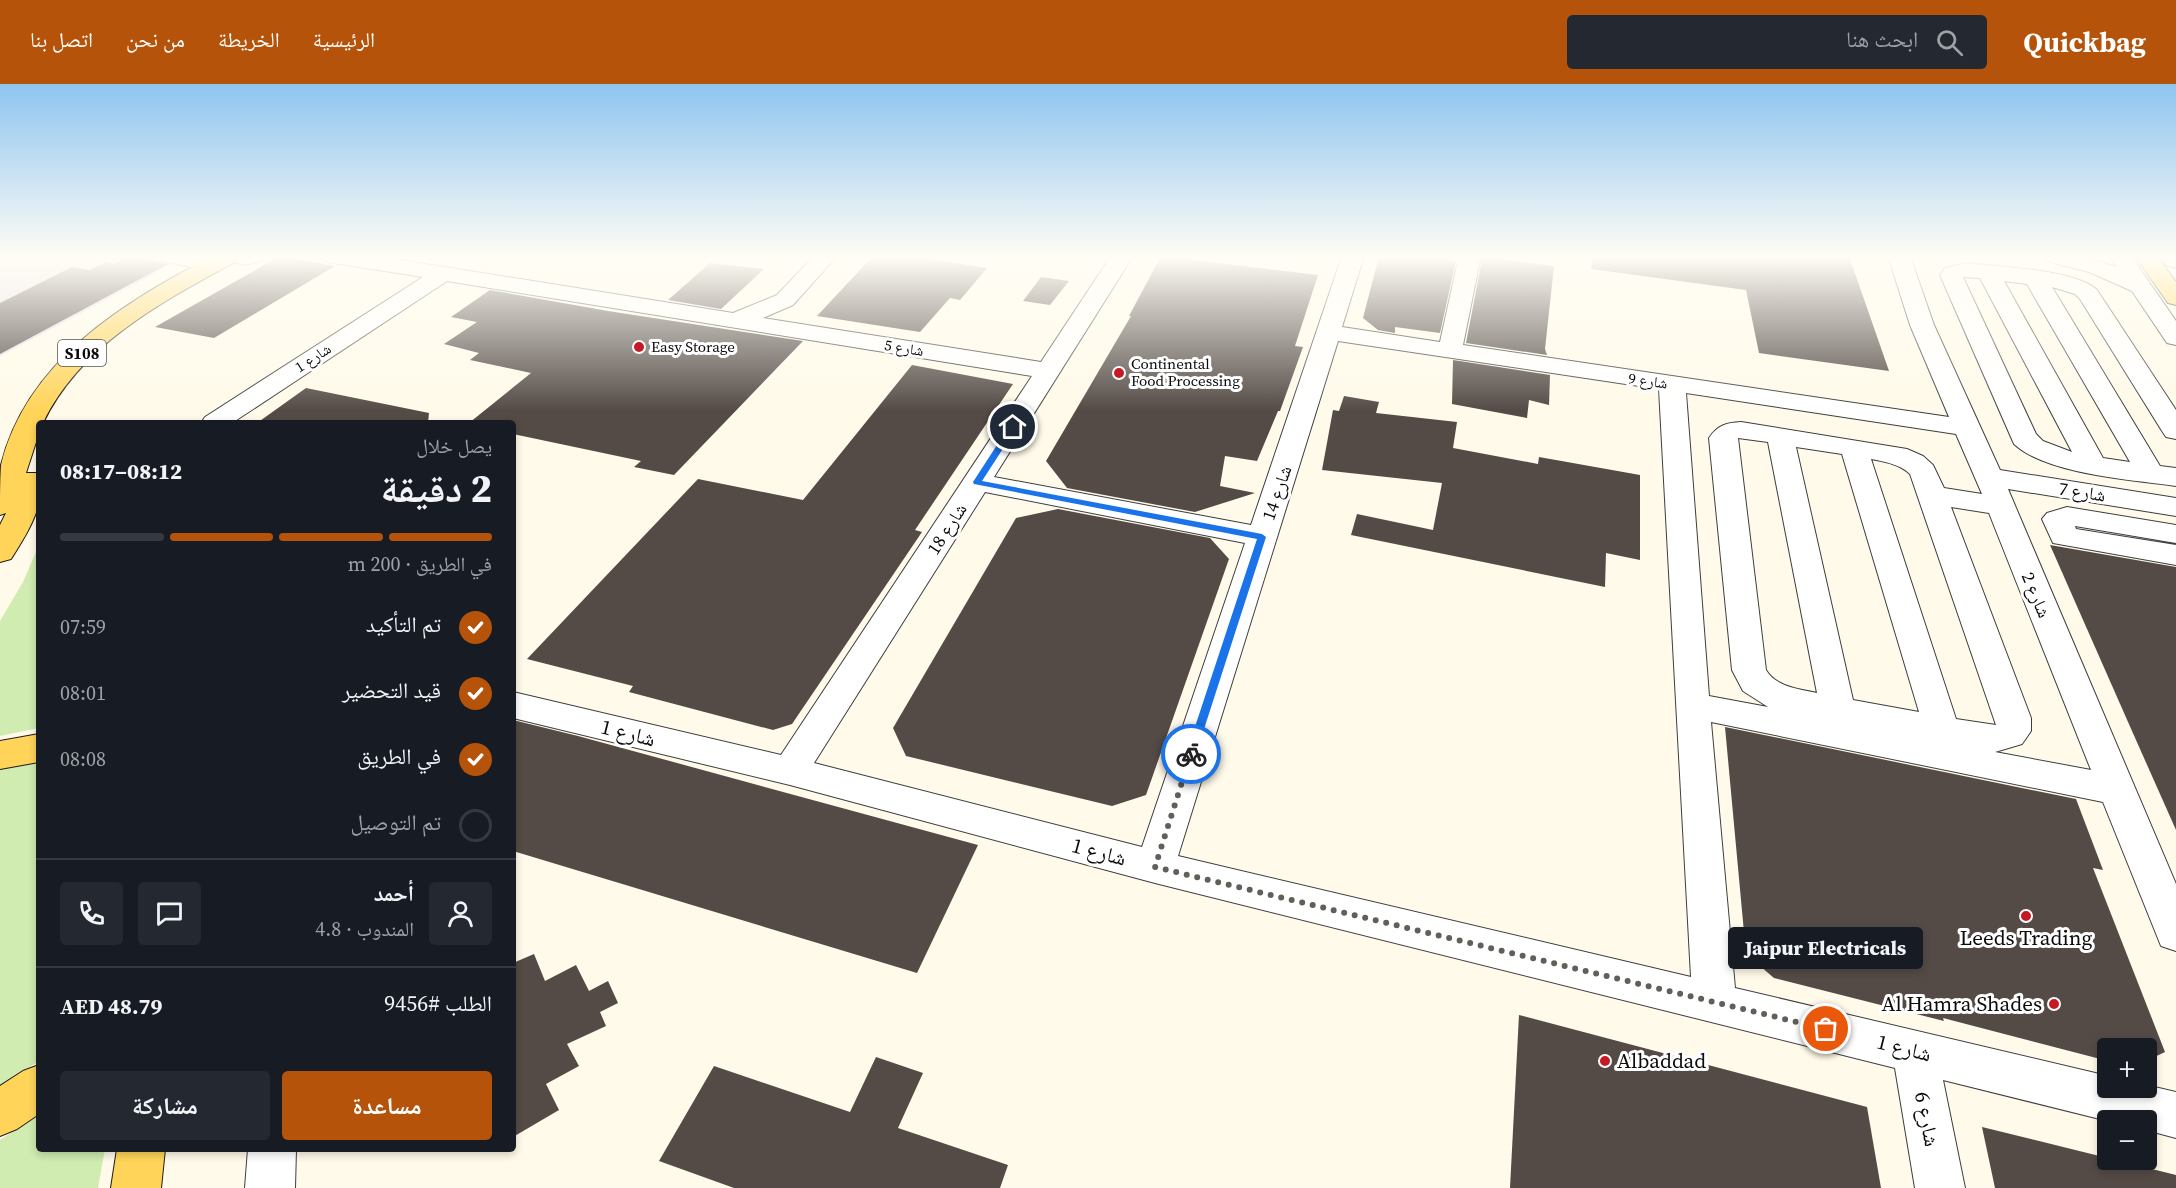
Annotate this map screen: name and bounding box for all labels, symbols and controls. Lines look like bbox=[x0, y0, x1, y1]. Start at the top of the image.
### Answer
search box bbox=[1567, 15, 1987, 69]
text: Quickbag bbox=[2023, 23, 2146, 61]
text: ابحث هنا bbox=[1846, 24, 1918, 54]
text: اتصل بنا bbox=[30, 25, 93, 54]
text: من نحن bbox=[126, 25, 185, 54]
text: الخريطة bbox=[218, 25, 280, 54]
text: الرئيسية bbox=[313, 25, 375, 54]
icon: search bbox=[1933, 26, 1966, 59]
street label: شارع 5 bbox=[883, 334, 925, 361]
place label: Easy Storage bbox=[651, 336, 735, 357]
street label: شارع 1 bbox=[290, 338, 335, 377]
road number: S108 bbox=[58, 340, 106, 366]
marker: Easy Storage bbox=[632, 340, 646, 354]
place label: Continental Food Processing bbox=[1131, 353, 1240, 391]
marker: Continental Food Processing bbox=[1112, 366, 1126, 380]
street label: شارع 9 bbox=[1627, 367, 1669, 394]
pin bbox=[987, 401, 1038, 452]
icon: home bbox=[996, 410, 1029, 443]
text: يصل خلال bbox=[416, 432, 492, 460]
text: 08:12–08:17 bbox=[60, 456, 182, 486]
text: 2 دقيقة bbox=[380, 462, 492, 515]
street label: شارع 14 bbox=[1256, 462, 1298, 524]
street label: شارع 7 bbox=[2057, 475, 2107, 508]
street label: شارع 18 bbox=[921, 498, 972, 559]
text: في الطريق · 200 m bbox=[348, 550, 492, 578]
street label: شارع 2 bbox=[2016, 568, 2057, 622]
text: تم التأكيد bbox=[366, 609, 441, 639]
icon: check bbox=[459, 611, 492, 644]
text: 07:59 bbox=[60, 613, 106, 641]
text: قيد التحضير bbox=[342, 675, 441, 705]
icon: check bbox=[459, 677, 492, 710]
text: 08:01 bbox=[60, 679, 106, 707]
street label: شارع 1 bbox=[598, 712, 658, 753]
courier bbox=[1161, 724, 1221, 784]
icon: bike bbox=[1175, 738, 1208, 771]
text: في الطريق bbox=[357, 741, 441, 771]
icon: check bbox=[459, 743, 492, 776]
text: 08:08 bbox=[60, 745, 106, 773]
text: تم التوصيل bbox=[350, 807, 441, 837]
street label: شارع 1 bbox=[1069, 830, 1130, 873]
text: أحمد bbox=[374, 878, 414, 908]
button: phone bbox=[60, 882, 123, 945]
button: chat bbox=[138, 882, 201, 945]
button: person bbox=[429, 882, 492, 945]
marker: Leeds Trading bbox=[2019, 909, 2033, 923]
text: المندوب · 4.8 bbox=[315, 915, 414, 943]
place label: Leeds Trading bbox=[1960, 923, 2092, 952]
callout: Jaipur Electricals bbox=[1728, 927, 1924, 969]
text: Jaipur Electricals bbox=[1745, 934, 1906, 962]
text: الطلب #9456 bbox=[384, 988, 492, 1018]
place label: Al Hamra Shades bbox=[1881, 989, 2042, 1018]
text: AED 48.79 bbox=[60, 991, 162, 1021]
marker: Al Hamra Shades bbox=[2047, 997, 2061, 1011]
pin bbox=[1800, 1003, 1851, 1054]
icon: bag bbox=[1809, 1012, 1842, 1045]
street label: شارع 1 bbox=[1874, 1027, 1934, 1068]
map controls bbox=[2097, 1038, 2157, 1170]
button: + bbox=[2097, 1038, 2157, 1098]
place label: Albaddad bbox=[1617, 1046, 1706, 1075]
marker: Albaddad bbox=[1598, 1054, 1612, 1068]
button: مشاركة bbox=[60, 1071, 270, 1140]
button: مساعدة bbox=[282, 1071, 492, 1140]
street label: شارع 6 bbox=[1908, 1089, 1947, 1149]
button: − bbox=[2097, 1110, 2157, 1170]

